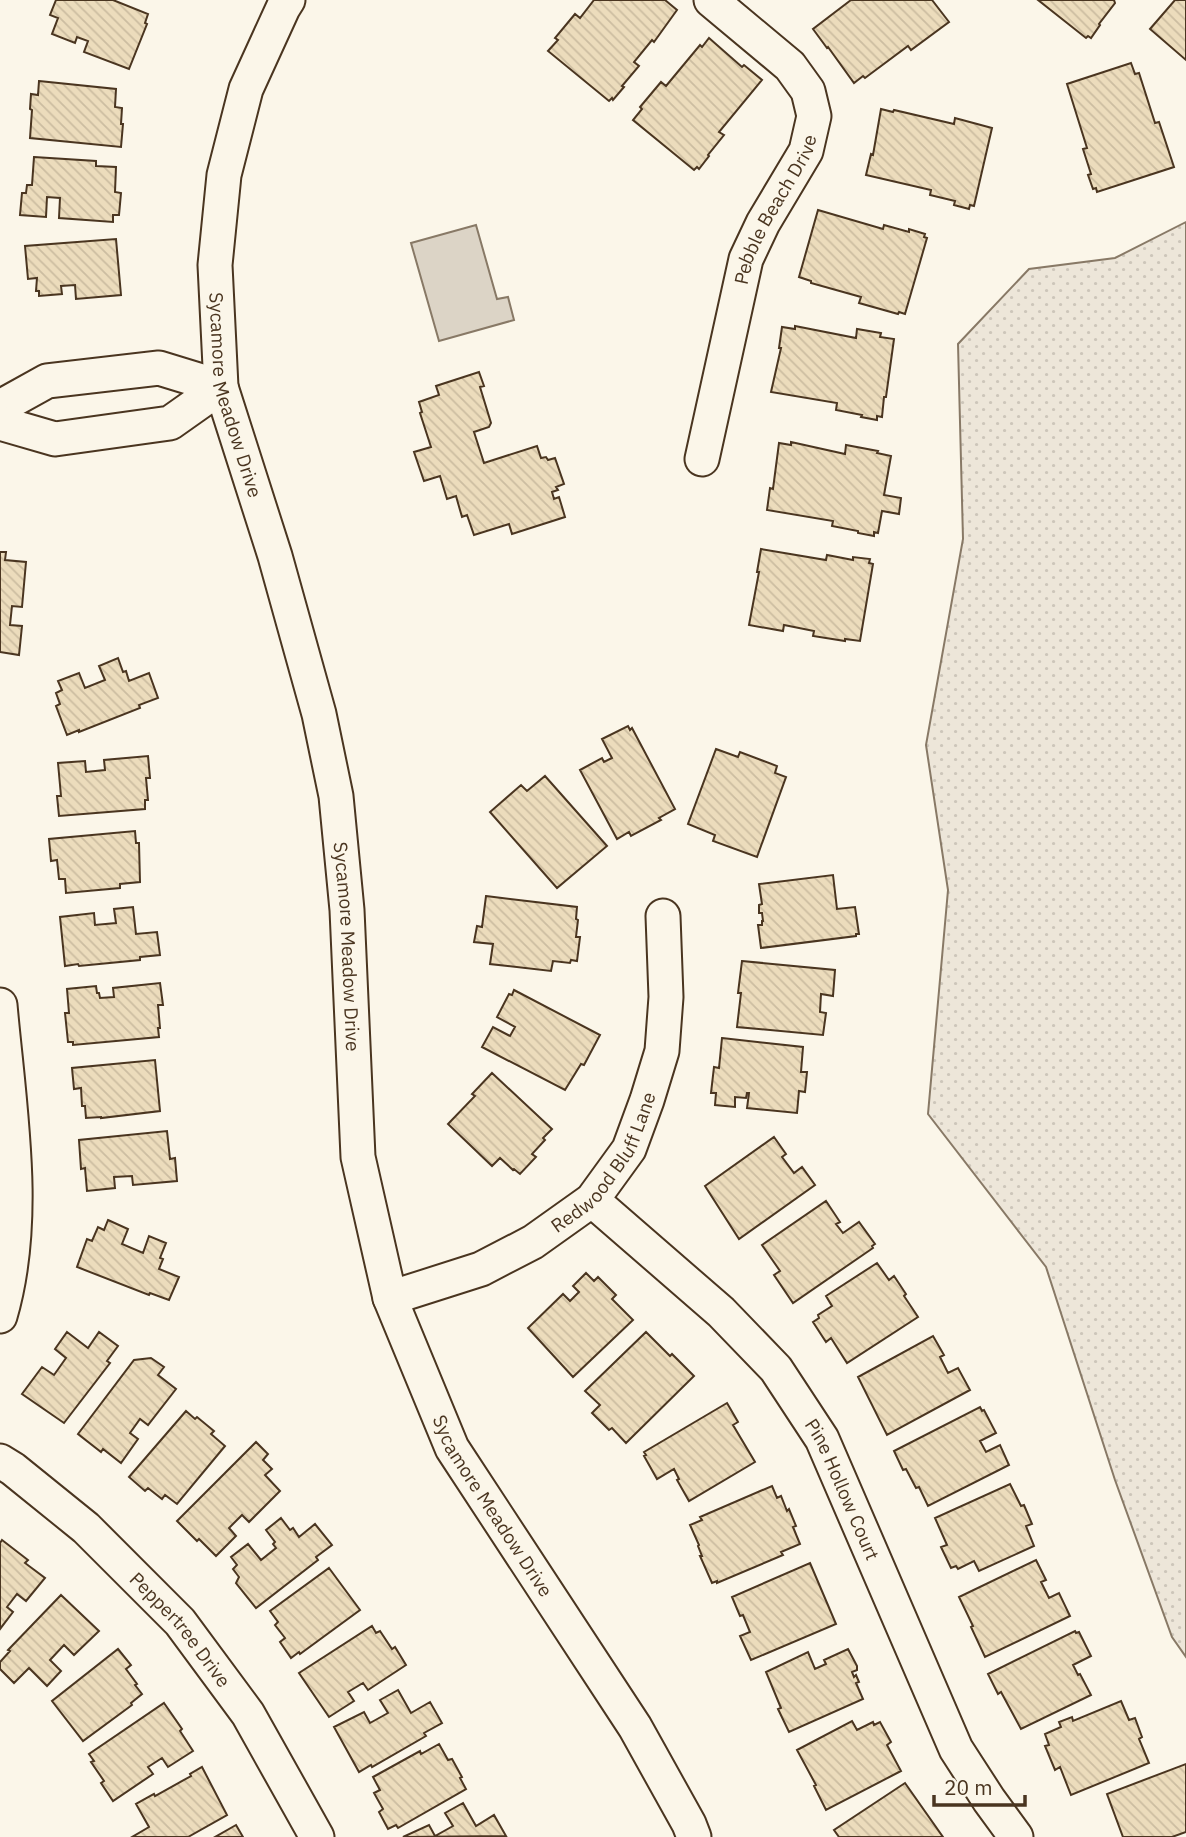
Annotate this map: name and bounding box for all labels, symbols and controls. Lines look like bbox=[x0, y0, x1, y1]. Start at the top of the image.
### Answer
street label: Pebble Beach Drive bbox=[729, 132, 821, 287]
street label: Sycamore Meadow Drive bbox=[204, 292, 267, 500]
street label: Sycamore Meadow Drive bbox=[328, 841, 365, 1052]
street label: Redwood Bluff Lane bbox=[546, 1089, 661, 1238]
street label: Sycamore Meadow Drive bbox=[428, 1411, 558, 1601]
street label: Pine Hollow Court bbox=[800, 1414, 885, 1564]
street label: Peppertree Drive bbox=[125, 1567, 236, 1692]
scale bar bbox=[934, 1764, 1025, 1808]
text: 20 m bbox=[944, 1773, 993, 1801]

